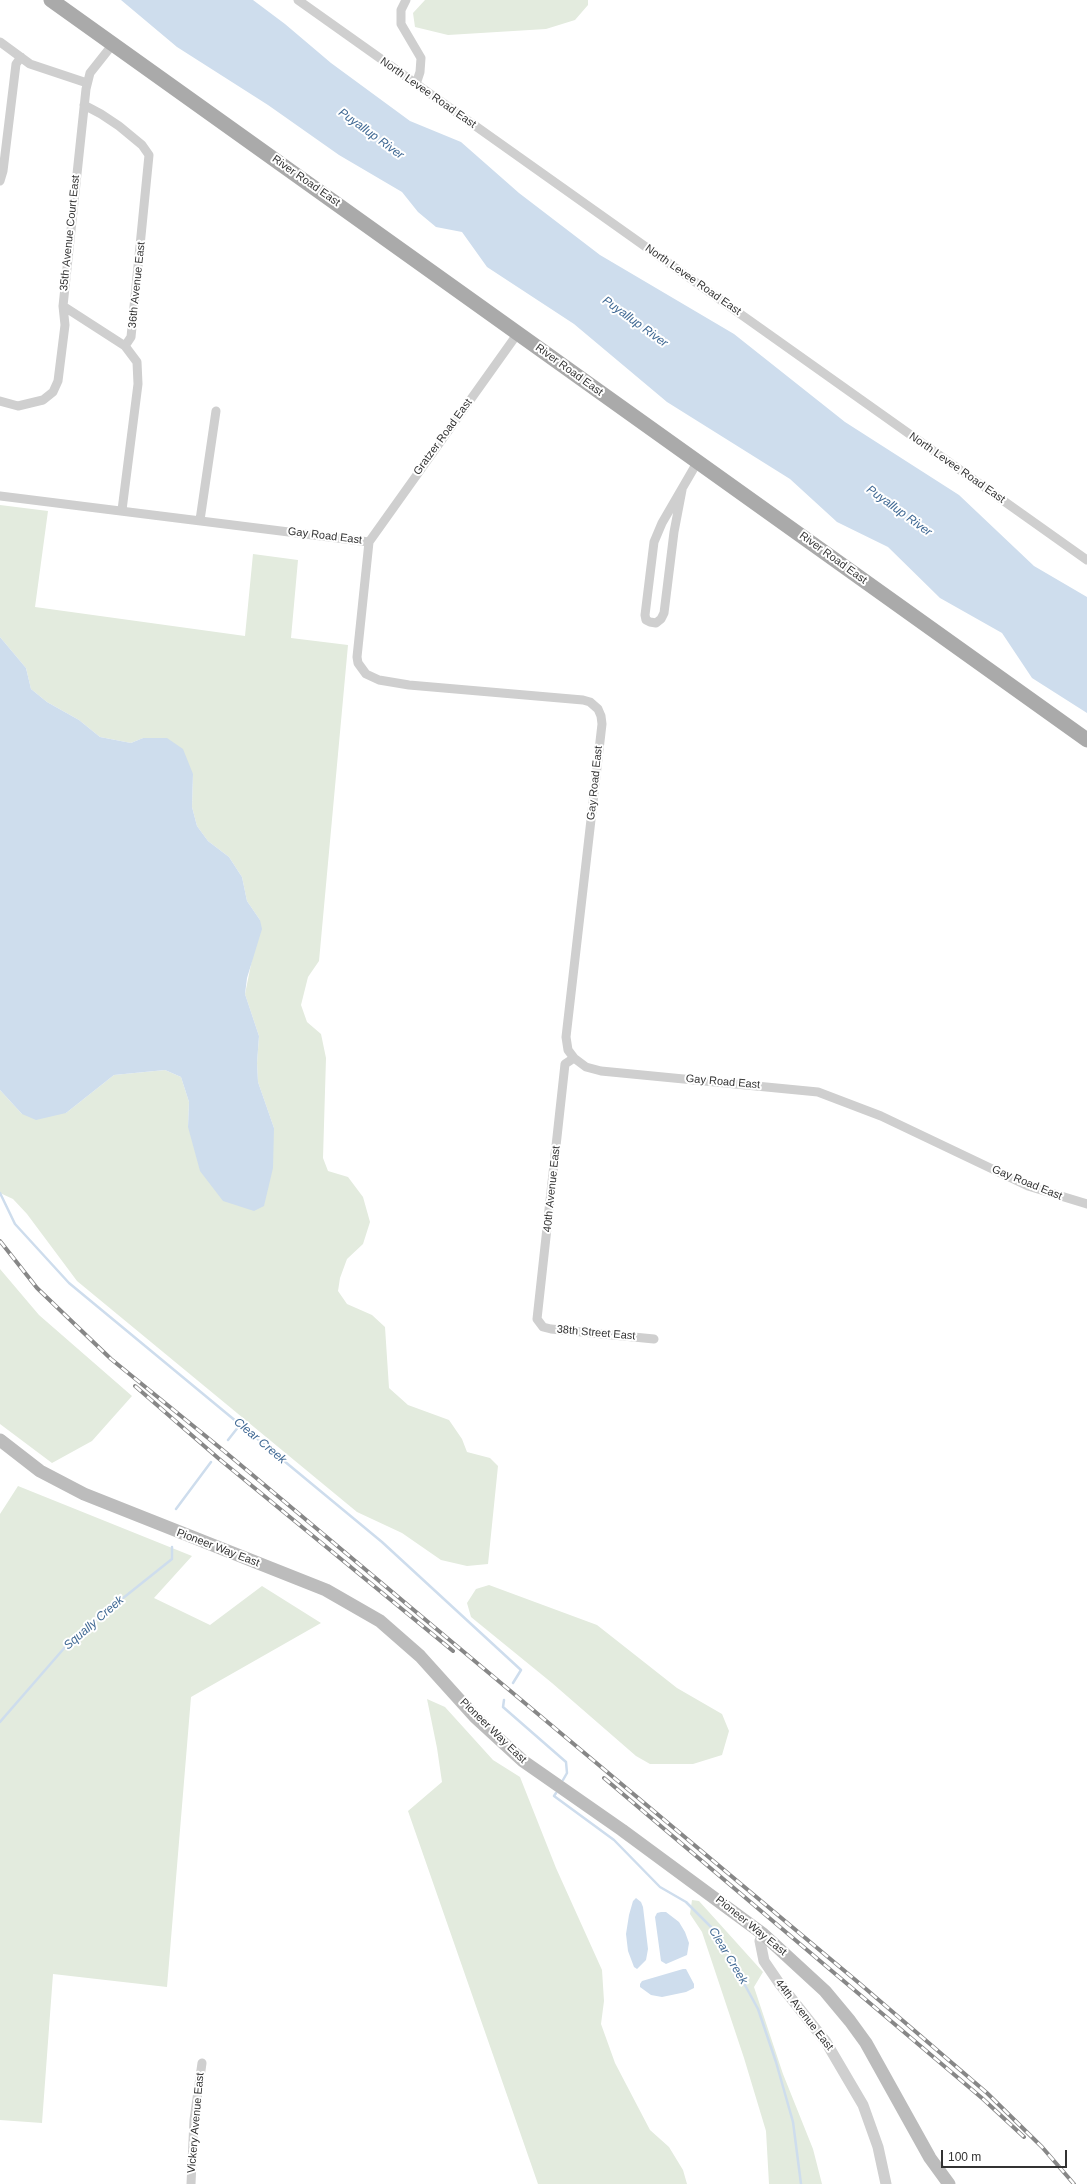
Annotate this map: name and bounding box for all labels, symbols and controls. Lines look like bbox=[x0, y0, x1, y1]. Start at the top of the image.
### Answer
street label: North Levee Road East bbox=[377, 55, 479, 131]
water label: Puyallup River bbox=[335, 105, 407, 163]
street label: River Road East bbox=[269, 153, 343, 209]
street label: 35th Avenue Court East bbox=[57, 174, 83, 292]
street label: 36th Avenue East bbox=[126, 241, 148, 329]
street label: North Levee Road East bbox=[642, 242, 744, 318]
water label: Puyallup River bbox=[599, 293, 671, 351]
street label: River Road East bbox=[533, 341, 605, 399]
street label: Gratzer Road East bbox=[411, 396, 475, 478]
street label: North Levee Road East bbox=[906, 430, 1008, 506]
water label: Puyallup River bbox=[863, 482, 935, 540]
street label: Gay Road East bbox=[287, 525, 363, 547]
street label: River Road East bbox=[797, 529, 869, 587]
street label: Gay Road East bbox=[585, 745, 605, 821]
street label: Gay Road East bbox=[685, 1072, 761, 1092]
street label: 40th Avenue East bbox=[541, 1145, 563, 1233]
street label: Gay Road East bbox=[990, 1163, 1064, 1203]
street label: 38th Street East bbox=[556, 1323, 636, 1343]
water label: Clear Creek bbox=[231, 1415, 289, 1467]
street label: Pioneer Way East bbox=[175, 1526, 261, 1570]
water label: Squally Creek bbox=[61, 1593, 127, 1653]
street label: Pioneer Way East bbox=[457, 1696, 529, 1766]
street label: Pioneer Way East bbox=[713, 1893, 789, 1959]
water label: Clear Creek bbox=[705, 1925, 751, 1987]
street label: 44th Avenue East bbox=[772, 1977, 836, 2053]
street label: Vickery Avenue East bbox=[185, 2072, 207, 2174]
scale bar bbox=[943, 2142, 1069, 2168]
text: 100 m bbox=[948, 2150, 981, 2164]

